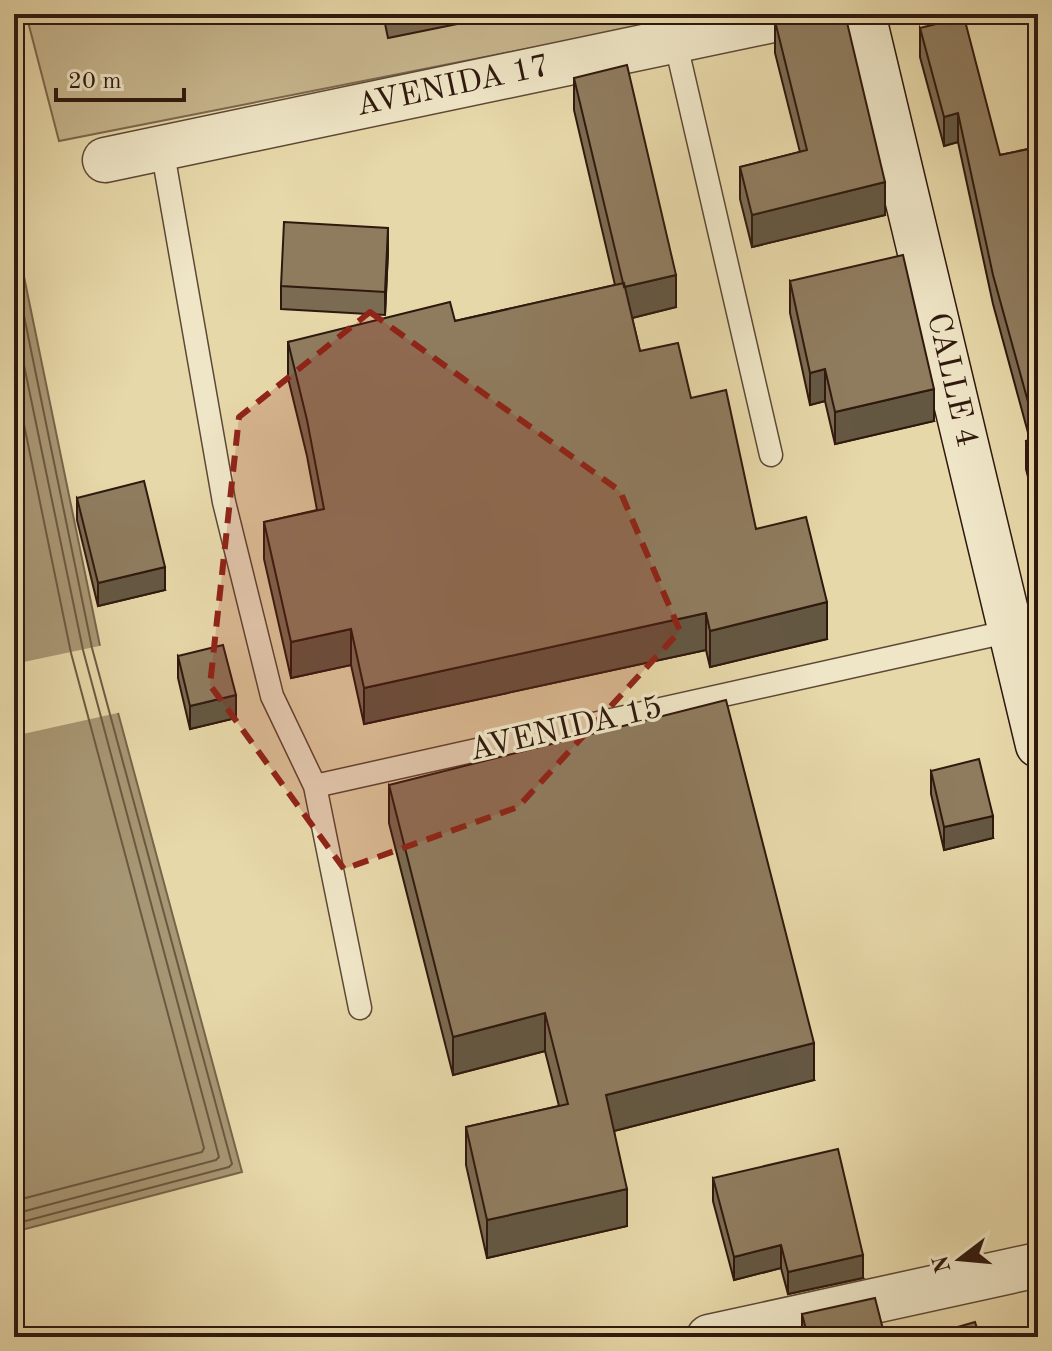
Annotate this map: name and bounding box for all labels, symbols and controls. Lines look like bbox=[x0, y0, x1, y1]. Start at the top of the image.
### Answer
street label: AVENIDA 17 bbox=[353, 51, 553, 123]
scale bar bbox=[56, 52, 184, 102]
text: 20 m bbox=[68, 70, 122, 94]
street label: CALLE 4 bbox=[920, 310, 982, 450]
street label: AVENIDA 15 bbox=[467, 692, 665, 768]
north arrow bbox=[920, 1219, 1000, 1299]
text: N bbox=[930, 1253, 956, 1275]

